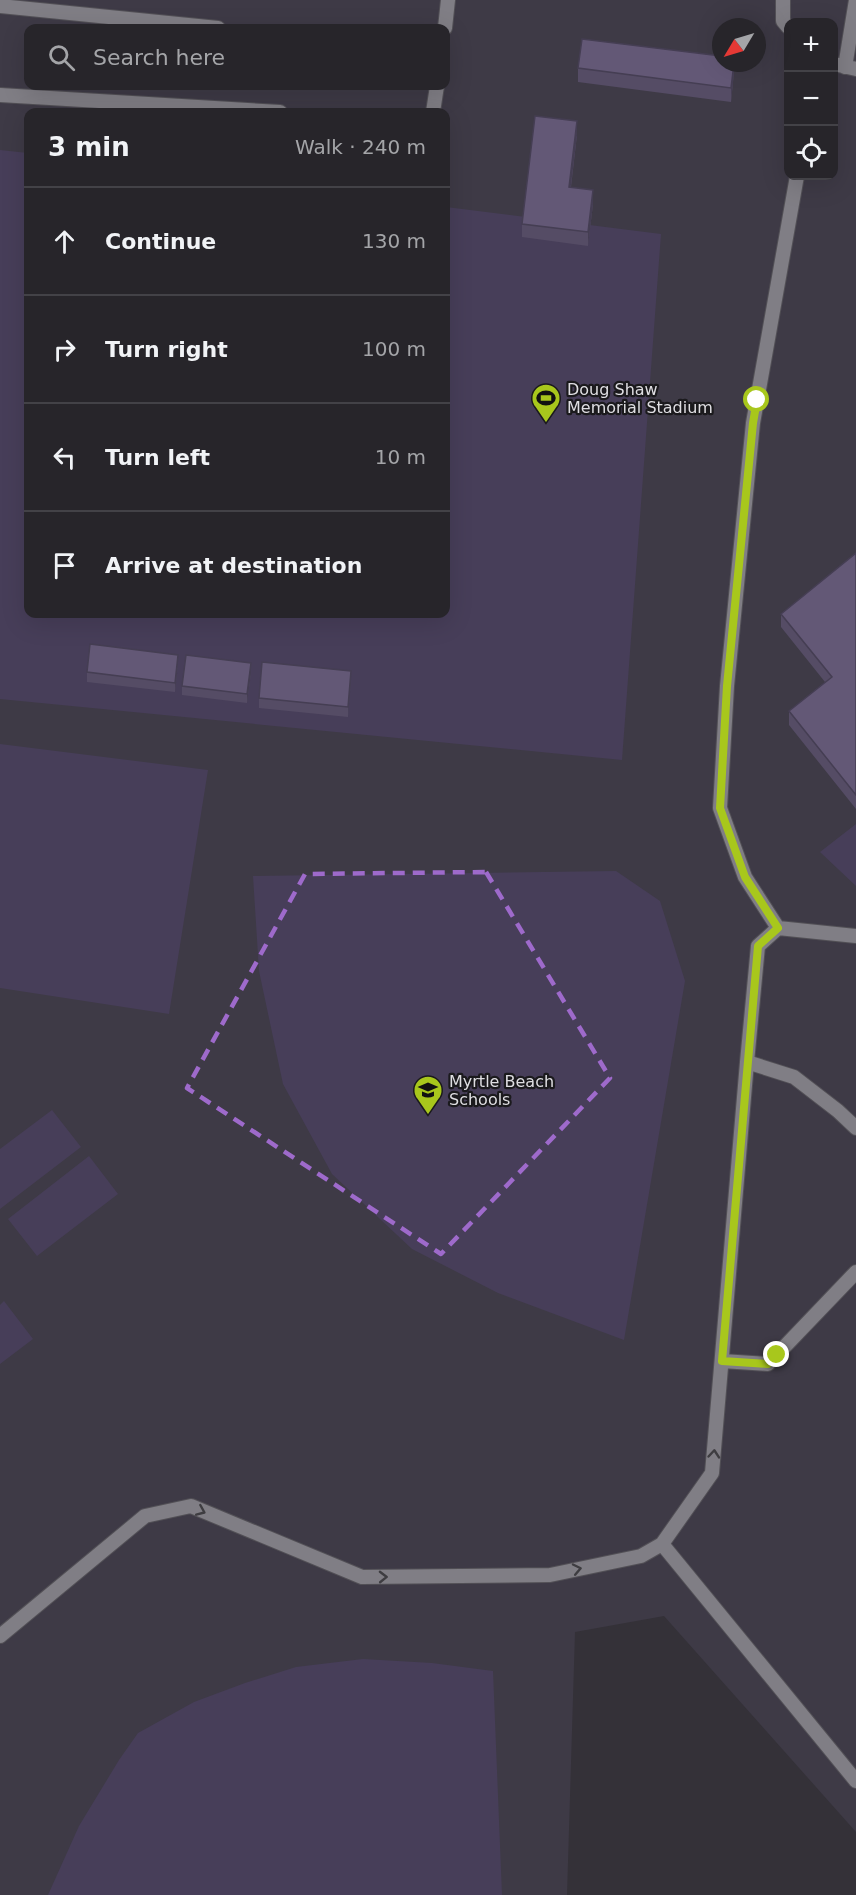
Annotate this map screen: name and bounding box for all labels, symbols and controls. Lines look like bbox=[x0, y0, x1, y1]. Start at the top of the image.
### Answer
north arrow bbox=[712, 18, 766, 72]
map controls bbox=[784, 18, 838, 180]
button: + bbox=[784, 18, 838, 72]
search box bbox=[24, 24, 450, 90]
icon: search bbox=[45, 41, 78, 74]
text: Search here bbox=[93, 45, 225, 70]
button: − bbox=[784, 72, 838, 126]
button: locate bbox=[784, 126, 838, 180]
text: 3 min bbox=[48, 132, 130, 162]
text: Walk · 240 m bbox=[295, 135, 426, 159]
icon: ahead bbox=[48, 225, 81, 258]
text: Continue bbox=[105, 229, 216, 254]
text: 130 m bbox=[362, 229, 426, 253]
icon: right bbox=[48, 333, 81, 366]
text: Turn right bbox=[105, 337, 228, 362]
text: 100 m bbox=[362, 337, 426, 361]
place label: Doug Shaw Memorial Stadium bbox=[567, 380, 713, 417]
sports icon: Doug Shaw Memorial Stadium bbox=[530, 382, 562, 424]
route start bbox=[743, 386, 769, 412]
icon: left bbox=[48, 441, 81, 474]
text: Turn left bbox=[105, 445, 210, 470]
text: 10 m bbox=[375, 445, 426, 469]
icon: arrive bbox=[48, 549, 81, 582]
text: Arrive at destination bbox=[105, 553, 362, 578]
place label: Myrtle Beach Schools bbox=[449, 1072, 554, 1109]
school or university icon: Myrtle Beach Schools bbox=[412, 1074, 444, 1116]
route end bbox=[763, 1341, 789, 1367]
one-way arrow bbox=[707, 1450, 720, 1459]
one-way arrow bbox=[195, 1504, 206, 1516]
one-way arrow bbox=[572, 1563, 582, 1576]
one-way arrow bbox=[379, 1571, 388, 1583]

